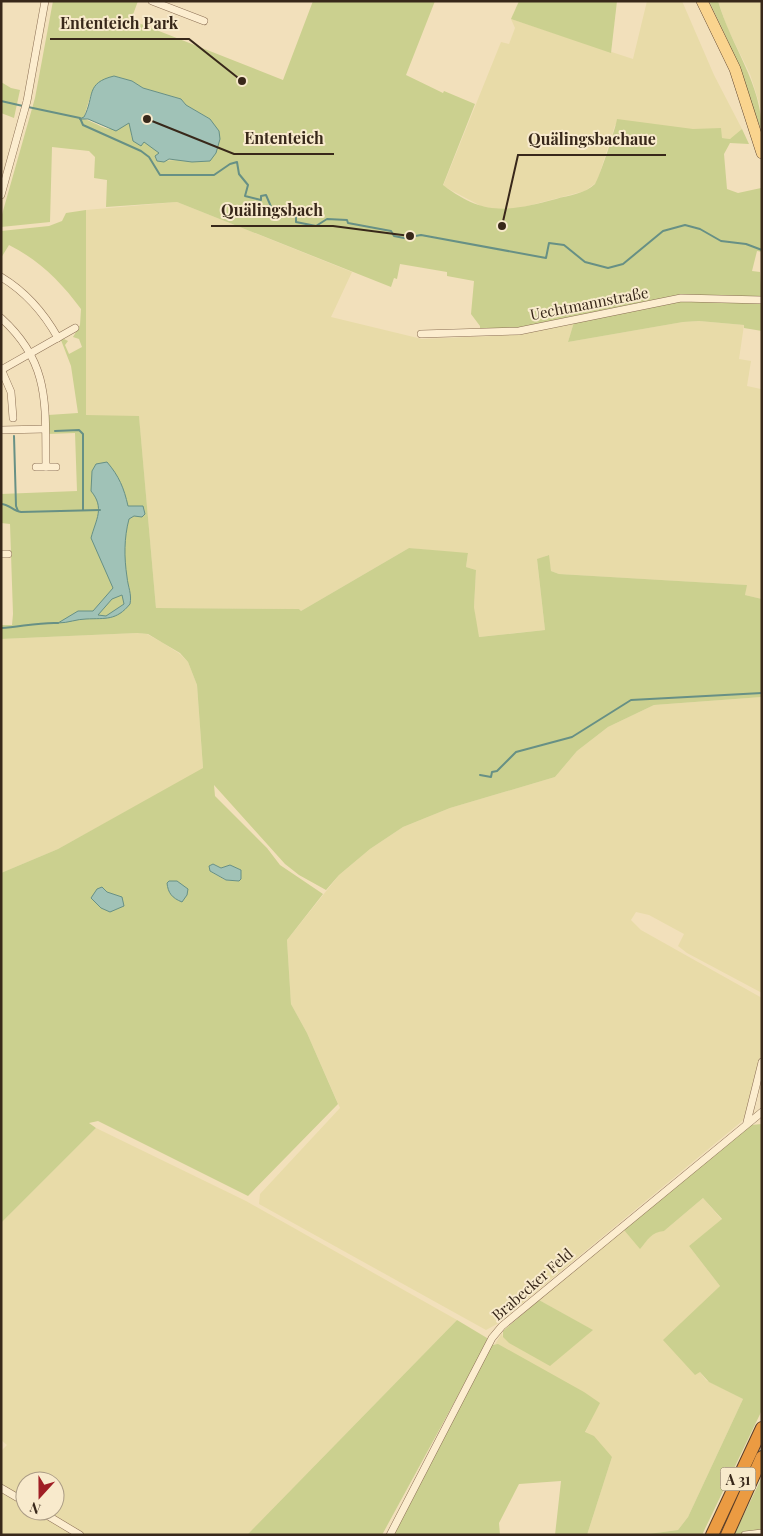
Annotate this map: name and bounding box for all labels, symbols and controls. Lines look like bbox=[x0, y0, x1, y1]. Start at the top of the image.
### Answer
callout: Ententeich Park bbox=[50, 8, 189, 39]
text: Ententeich Park bbox=[60, 12, 179, 33]
callout: Ententeich bbox=[234, 123, 334, 154]
callout: Quälingsbachaue bbox=[518, 124, 666, 155]
text: Ententeich bbox=[244, 127, 324, 148]
text: Quälingsbachaue bbox=[528, 128, 656, 149]
callout: Quälingsbach bbox=[211, 195, 333, 226]
text: Quälingsbach bbox=[221, 199, 323, 220]
street label: Uechtmannstraße bbox=[528, 282, 650, 324]
street label: Brabecker Feld bbox=[487, 1243, 577, 1325]
road number: A 31 bbox=[720, 1468, 756, 1490]
north arrow bbox=[15, 1471, 65, 1521]
text: N bbox=[27, 1498, 43, 1519]

